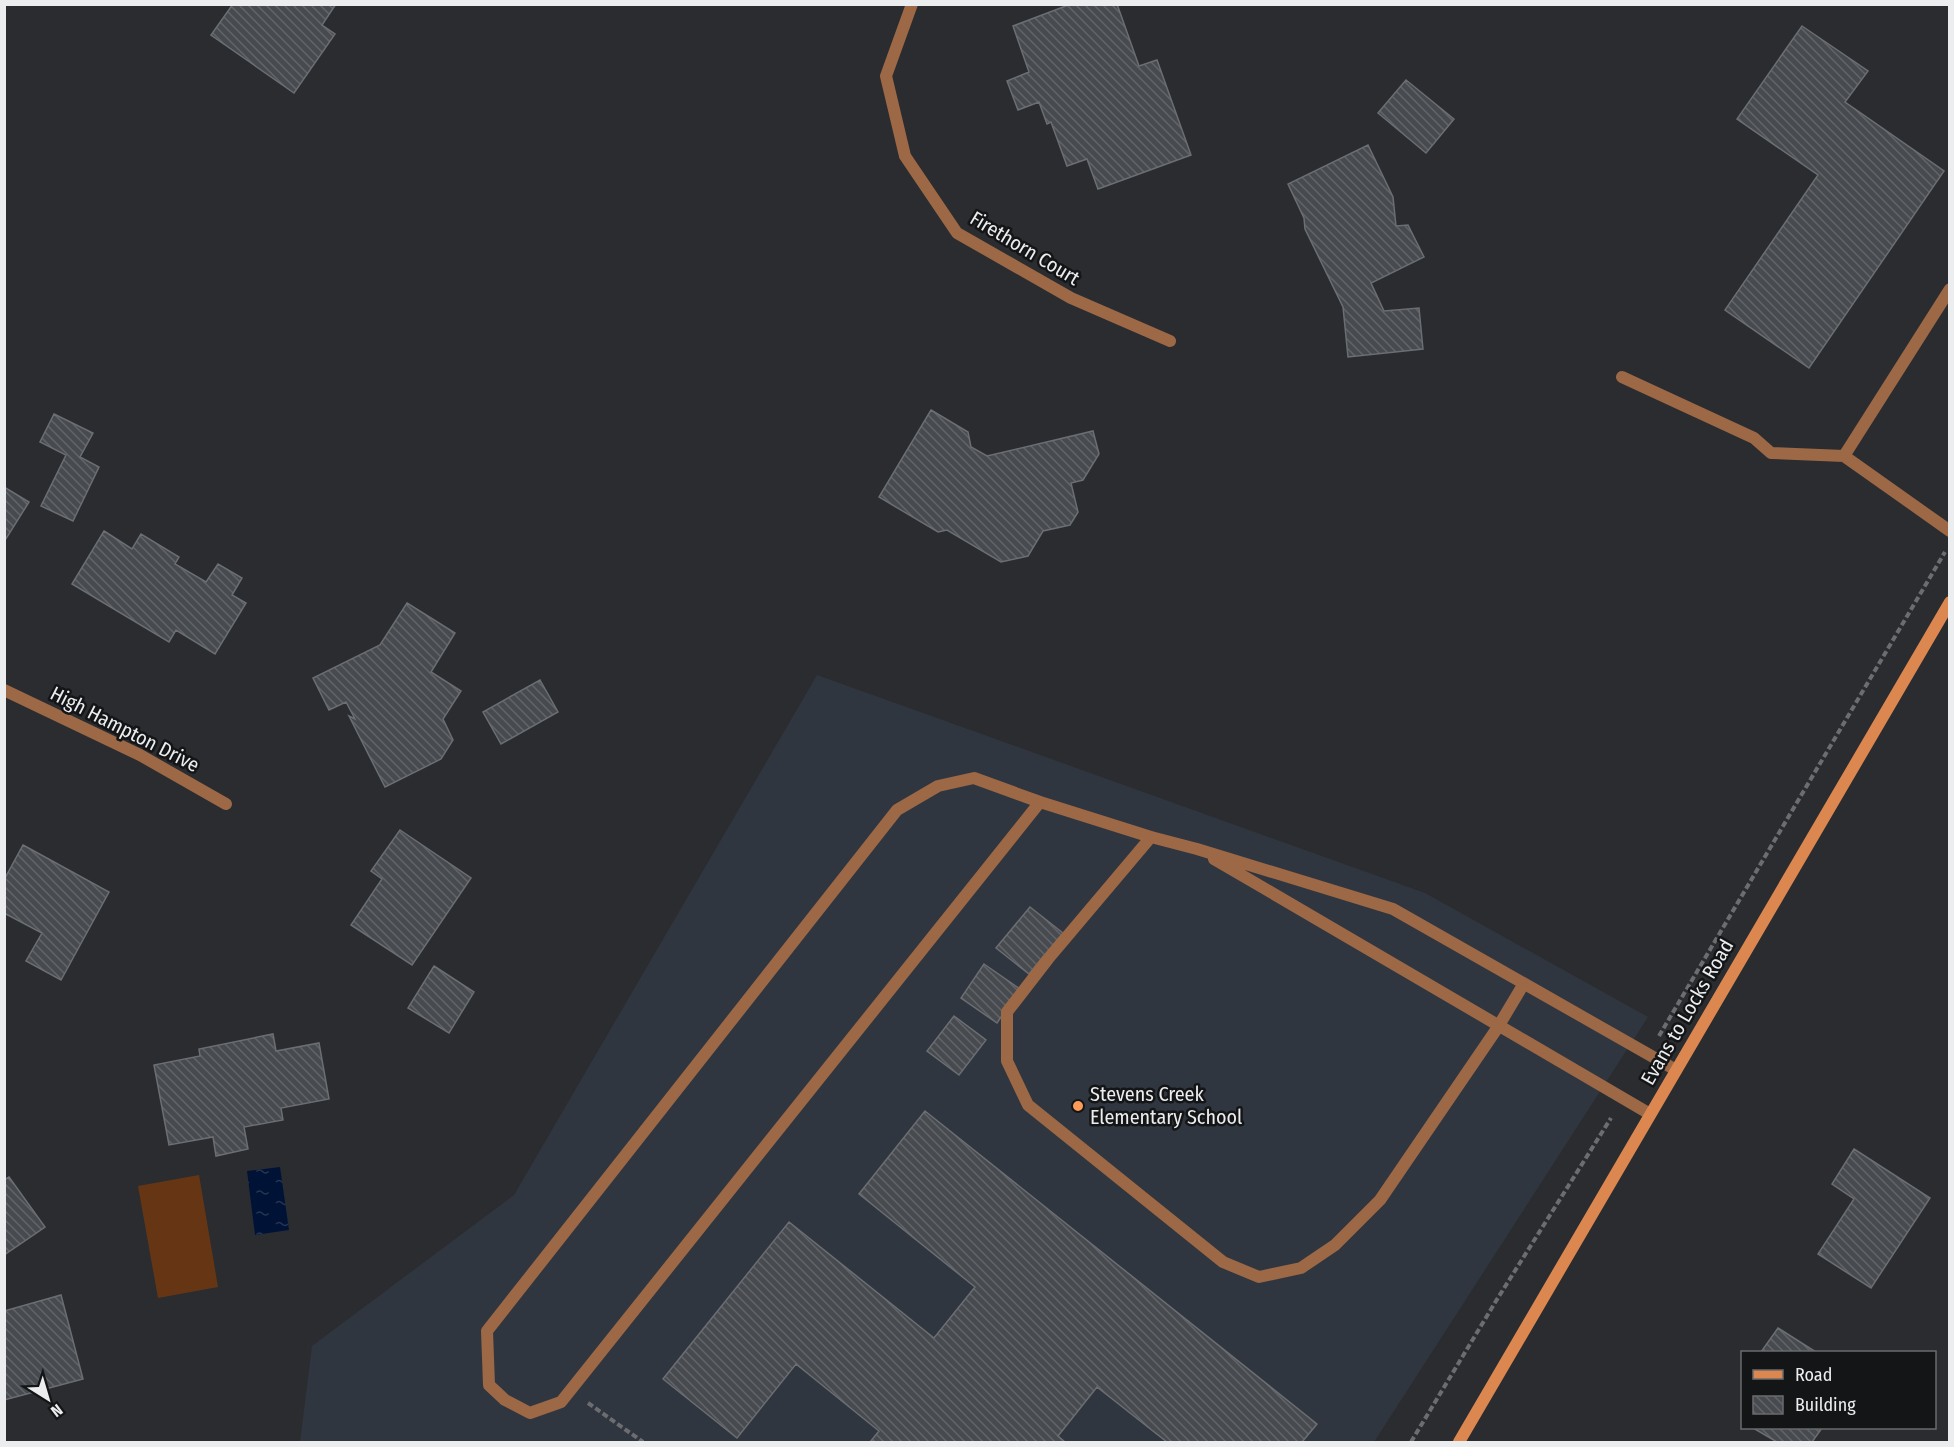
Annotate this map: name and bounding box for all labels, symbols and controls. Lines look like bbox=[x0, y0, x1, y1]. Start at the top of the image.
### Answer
street label: Firethorn Court bbox=[966, 206, 1085, 290]
street label: High Hampton Drive bbox=[46, 681, 204, 777]
street label: Evans to Locks Road bbox=[1636, 935, 1738, 1089]
place label: Stevens Creek Elementary School bbox=[1090, 1082, 1242, 1129]
marker: Stevens Creek Elementary School bbox=[1071, 1099, 1085, 1113]
legend bbox=[1741, 1351, 1936, 1429]
text: Road bbox=[1795, 1364, 1832, 1386]
north arrow bbox=[18, 1369, 78, 1429]
text: Building bbox=[1795, 1394, 1856, 1416]
text: N bbox=[47, 1400, 66, 1421]

